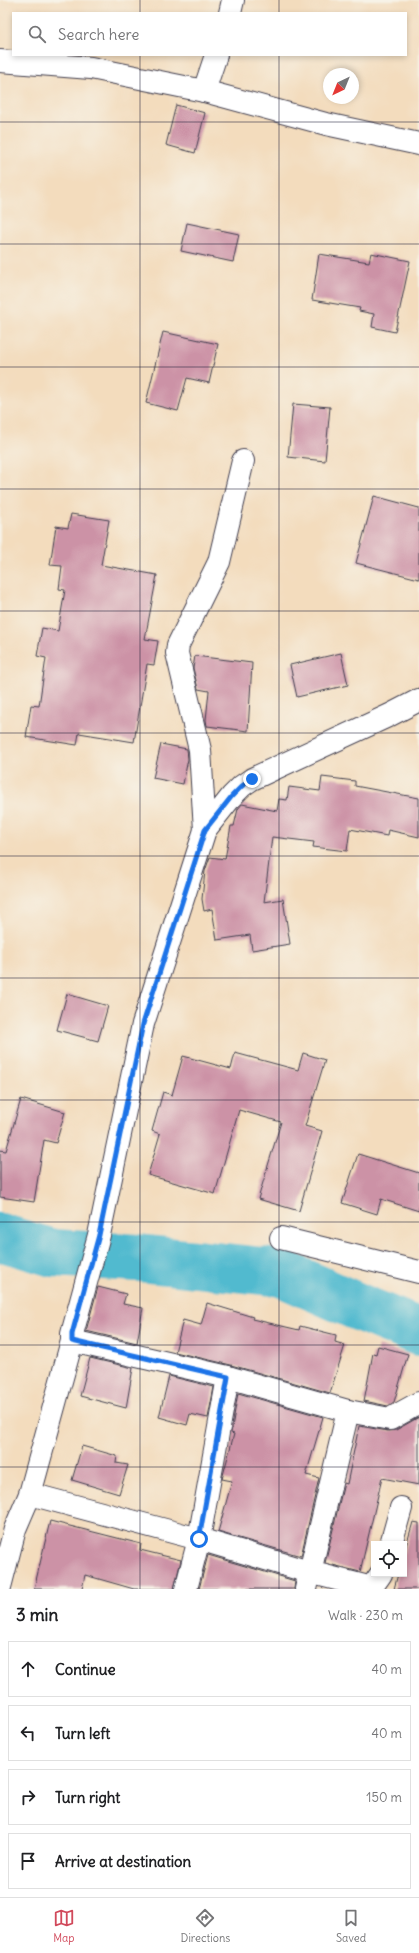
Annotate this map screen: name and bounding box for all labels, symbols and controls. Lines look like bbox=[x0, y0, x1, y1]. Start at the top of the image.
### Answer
search box bbox=[12, 12, 407, 56]
icon: search bbox=[26, 23, 48, 45]
text: Search here bbox=[58, 25, 139, 44]
north arrow bbox=[323, 68, 359, 104]
route end bbox=[243, 770, 261, 788]
route start bbox=[190, 1530, 208, 1548]
map controls bbox=[371, 1541, 407, 1577]
button: locate bbox=[371, 1541, 407, 1577]
text: 3 min bbox=[16, 1604, 58, 1626]
text: Walk · 230 m bbox=[328, 1607, 403, 1624]
icon: ahead bbox=[17, 1658, 39, 1680]
text: Continue bbox=[55, 1660, 116, 1679]
text: 40 m bbox=[371, 1661, 402, 1678]
icon: left bbox=[17, 1722, 39, 1744]
text: Turn left bbox=[55, 1724, 110, 1743]
text: 40 m bbox=[371, 1725, 402, 1742]
icon: right bbox=[17, 1786, 39, 1808]
text: Turn right bbox=[55, 1788, 120, 1807]
text: 150 m bbox=[366, 1789, 402, 1806]
icon: arrive bbox=[17, 1850, 39, 1872]
text: Arrive at destination bbox=[55, 1852, 191, 1871]
tab: Map bbox=[53, 1907, 75, 1945]
tab: Directions bbox=[181, 1907, 230, 1945]
tab: Saved bbox=[336, 1907, 366, 1945]

